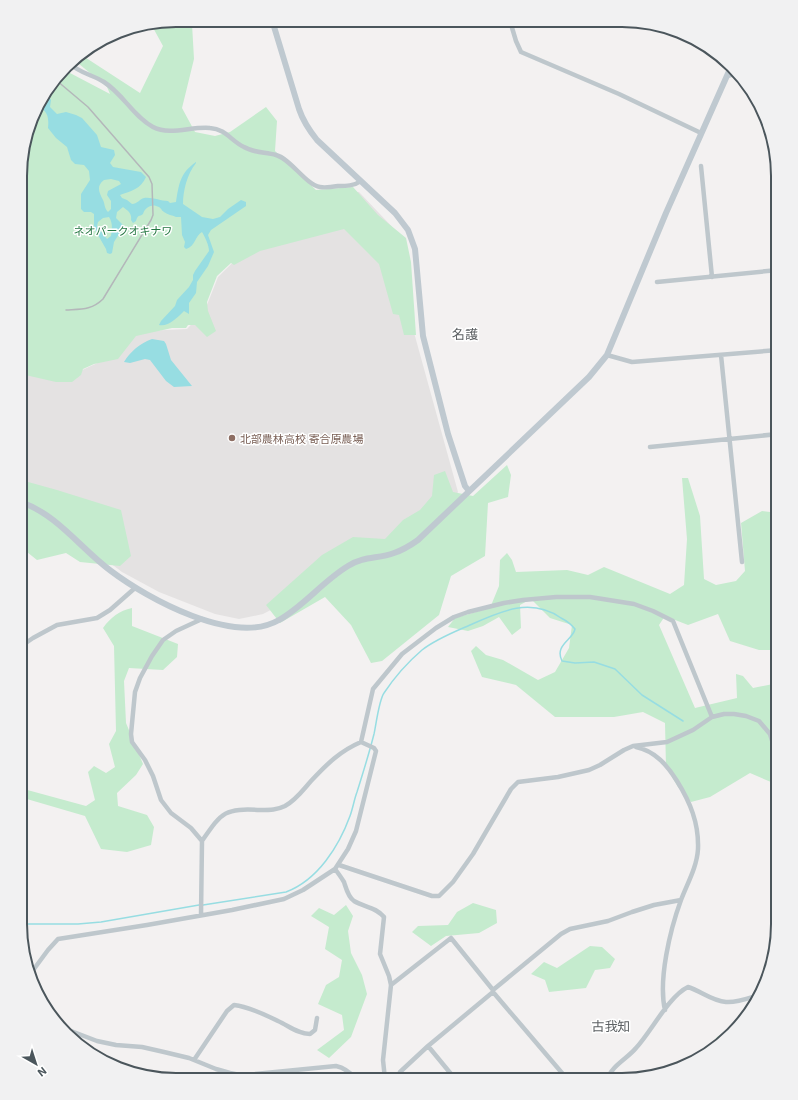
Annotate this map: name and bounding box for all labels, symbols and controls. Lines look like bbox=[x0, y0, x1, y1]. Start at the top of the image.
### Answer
park label: ネオパークオキナワ bbox=[74, 224, 173, 237]
district label: 名護 bbox=[452, 326, 478, 342]
place label: 北部農林高校 寄合原農場 bbox=[240, 432, 363, 445]
marker: 北部農林高校 寄合原農場 bbox=[227, 433, 237, 443]
district label: 古我知 bbox=[591, 1018, 631, 1034]
north arrow bbox=[16, 1044, 56, 1084]
text: N bbox=[35, 1065, 50, 1080]

